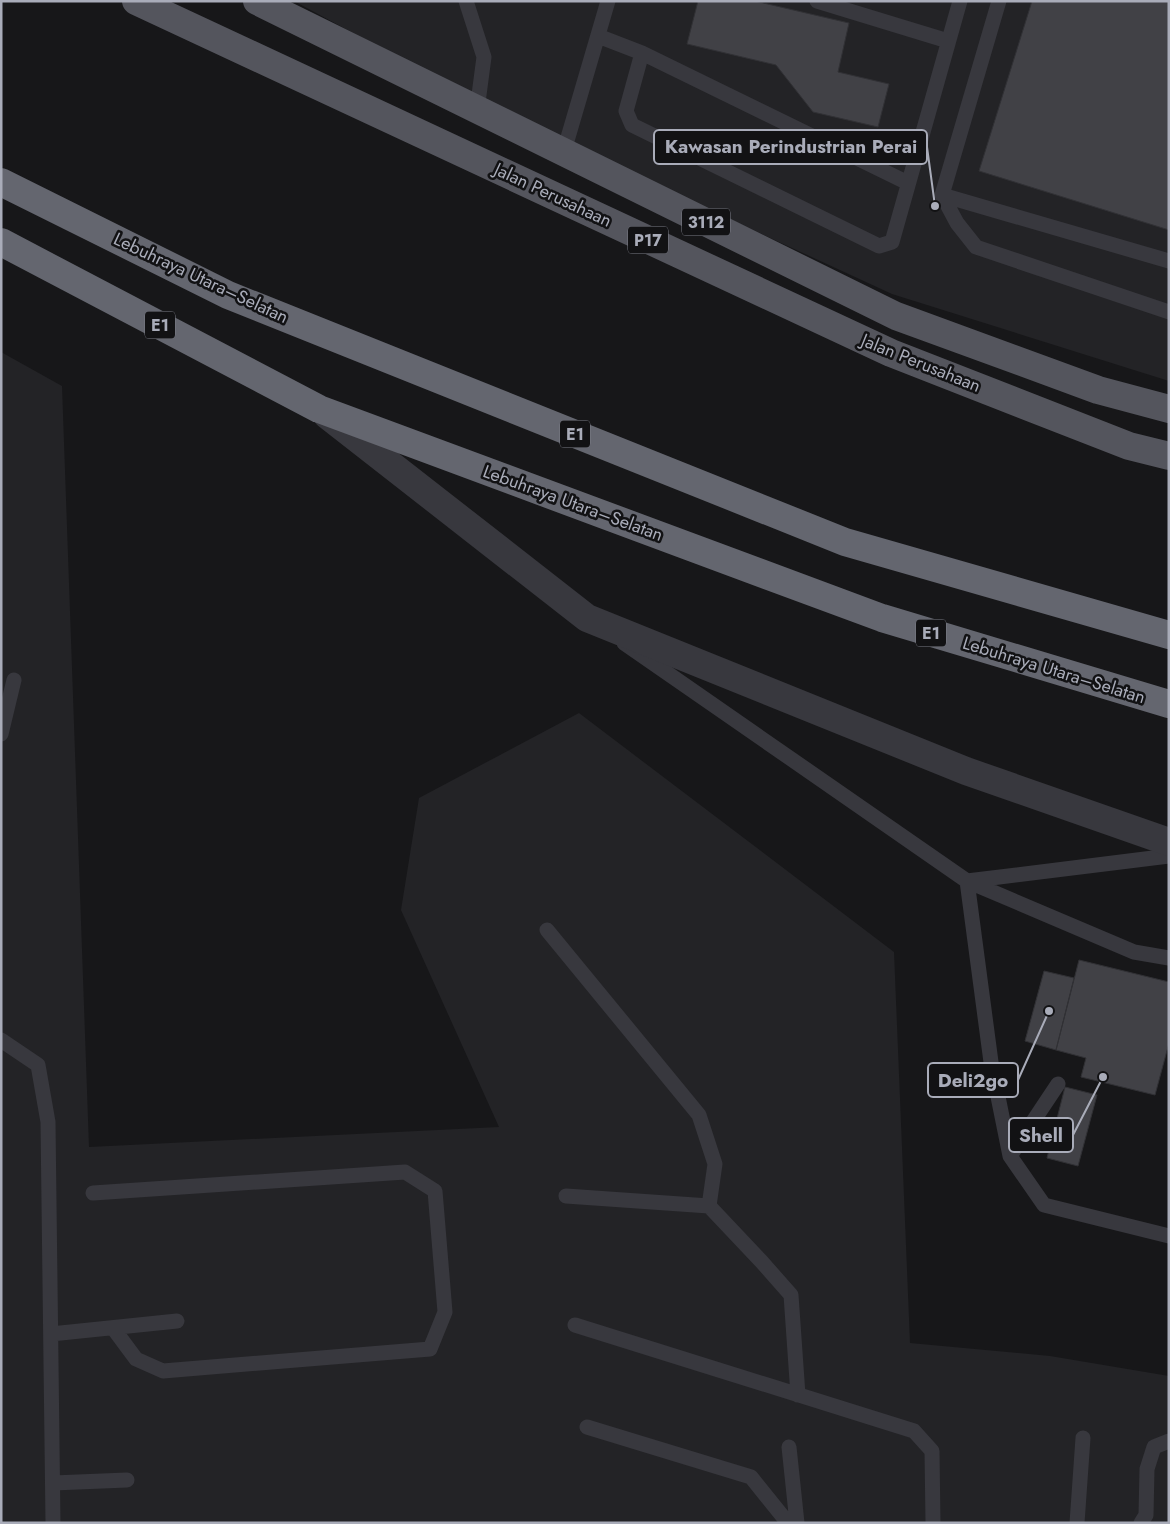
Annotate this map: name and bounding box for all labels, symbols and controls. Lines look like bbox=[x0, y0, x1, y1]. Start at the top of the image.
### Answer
callout: Kawasan Perindustrian Perai bbox=[654, 130, 927, 164]
text: Kawasan Perindustrian Perai bbox=[665, 133, 917, 160]
street label: Jalan Perusahaan bbox=[488, 156, 616, 234]
road number: 3112 bbox=[682, 208, 730, 236]
street label: Lebuhraya Utara–Selatan bbox=[109, 226, 293, 330]
road number: P17 bbox=[628, 226, 668, 254]
road number: E1 bbox=[145, 312, 175, 338]
street label: Jalan Perusahaan bbox=[855, 326, 985, 399]
road number: E1 bbox=[560, 420, 590, 448]
street label: Lebuhraya Utara–Selatan bbox=[479, 458, 667, 548]
road number: E1 bbox=[916, 620, 946, 646]
street label: Lebuhraya Utara–Selatan bbox=[959, 630, 1149, 710]
callout: Deli2go bbox=[928, 1063, 1018, 1097]
text: Deli2go bbox=[938, 1067, 1008, 1094]
callout: Shell bbox=[1009, 1118, 1073, 1152]
text: Shell bbox=[1019, 1122, 1063, 1149]

